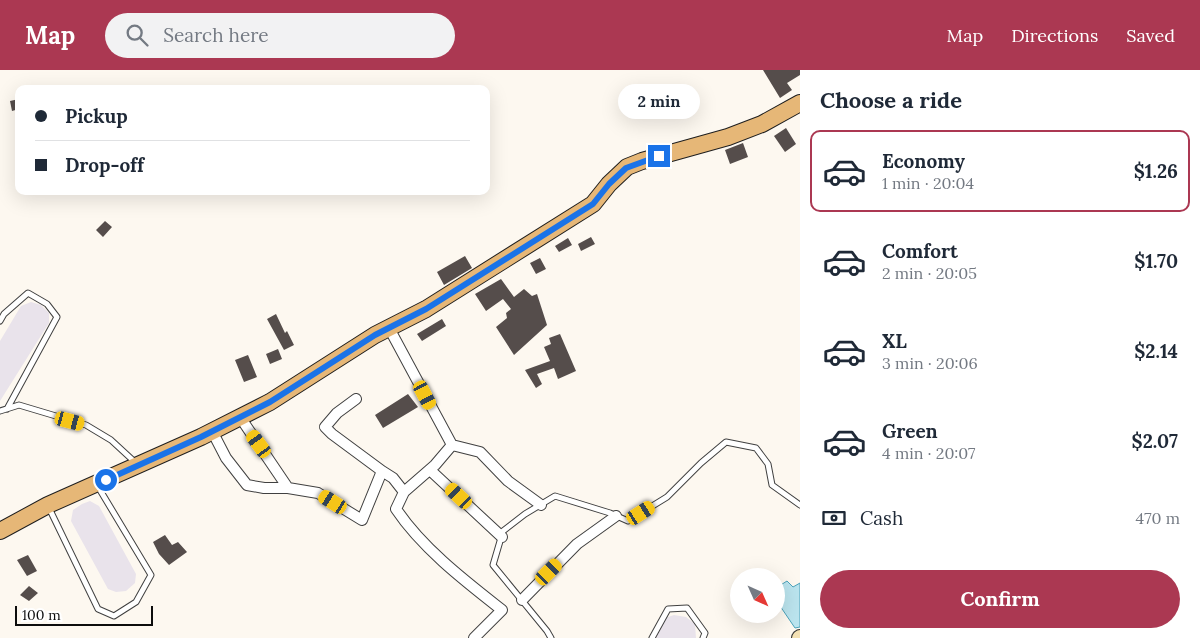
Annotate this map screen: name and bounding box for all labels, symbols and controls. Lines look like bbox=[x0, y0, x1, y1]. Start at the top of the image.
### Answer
search box bbox=[105, 13, 455, 58]
text: Map bbox=[25, 20, 75, 51]
icon: search bbox=[123, 21, 151, 49]
text: Search here bbox=[163, 23, 269, 47]
text: Map bbox=[947, 24, 983, 47]
text: Directions bbox=[1011, 24, 1098, 47]
text: Saved bbox=[1126, 24, 1175, 47]
callout: 2 min bbox=[618, 83, 700, 118]
text: Choose a ride bbox=[820, 86, 962, 114]
text: 2 min bbox=[638, 91, 680, 111]
text: Pickup bbox=[65, 104, 128, 128]
route end bbox=[648, 145, 670, 167]
icon: car bbox=[822, 149, 867, 194]
text: Economy bbox=[882, 149, 965, 173]
text: Drop-off bbox=[65, 153, 144, 177]
text: $1.26 bbox=[1134, 159, 1178, 183]
text: 1 min · 20:04 bbox=[882, 173, 974, 193]
icon: car bbox=[822, 239, 867, 284]
text: Comfort bbox=[882, 239, 958, 263]
text: $1.70 bbox=[1134, 249, 1178, 273]
text: 2 min · 20:05 bbox=[882, 263, 977, 283]
icon: car bbox=[822, 329, 867, 374]
text: XL bbox=[882, 329, 907, 353]
text: $2.14 bbox=[1134, 339, 1178, 363]
text: 3 min · 20:06 bbox=[882, 353, 978, 373]
car bbox=[411, 378, 438, 412]
car bbox=[53, 410, 86, 432]
icon: car bbox=[822, 419, 867, 464]
text: Green bbox=[882, 419, 938, 443]
car bbox=[244, 427, 273, 461]
text: $2.07 bbox=[1132, 429, 1178, 453]
text: 4 min · 20:07 bbox=[882, 443, 975, 463]
route start bbox=[95, 469, 117, 491]
car bbox=[442, 480, 475, 512]
car bbox=[316, 488, 349, 516]
car bbox=[624, 499, 657, 527]
icon: cash bbox=[820, 504, 848, 532]
text: Cash bbox=[860, 506, 903, 530]
text: 470 m bbox=[1136, 508, 1180, 528]
car bbox=[533, 556, 564, 588]
north arrow bbox=[730, 568, 785, 622]
map controls bbox=[730, 568, 785, 623]
button: Confirm bbox=[820, 570, 1180, 628]
scale bar bbox=[15, 603, 152, 626]
text: 100 m bbox=[22, 606, 61, 624]

